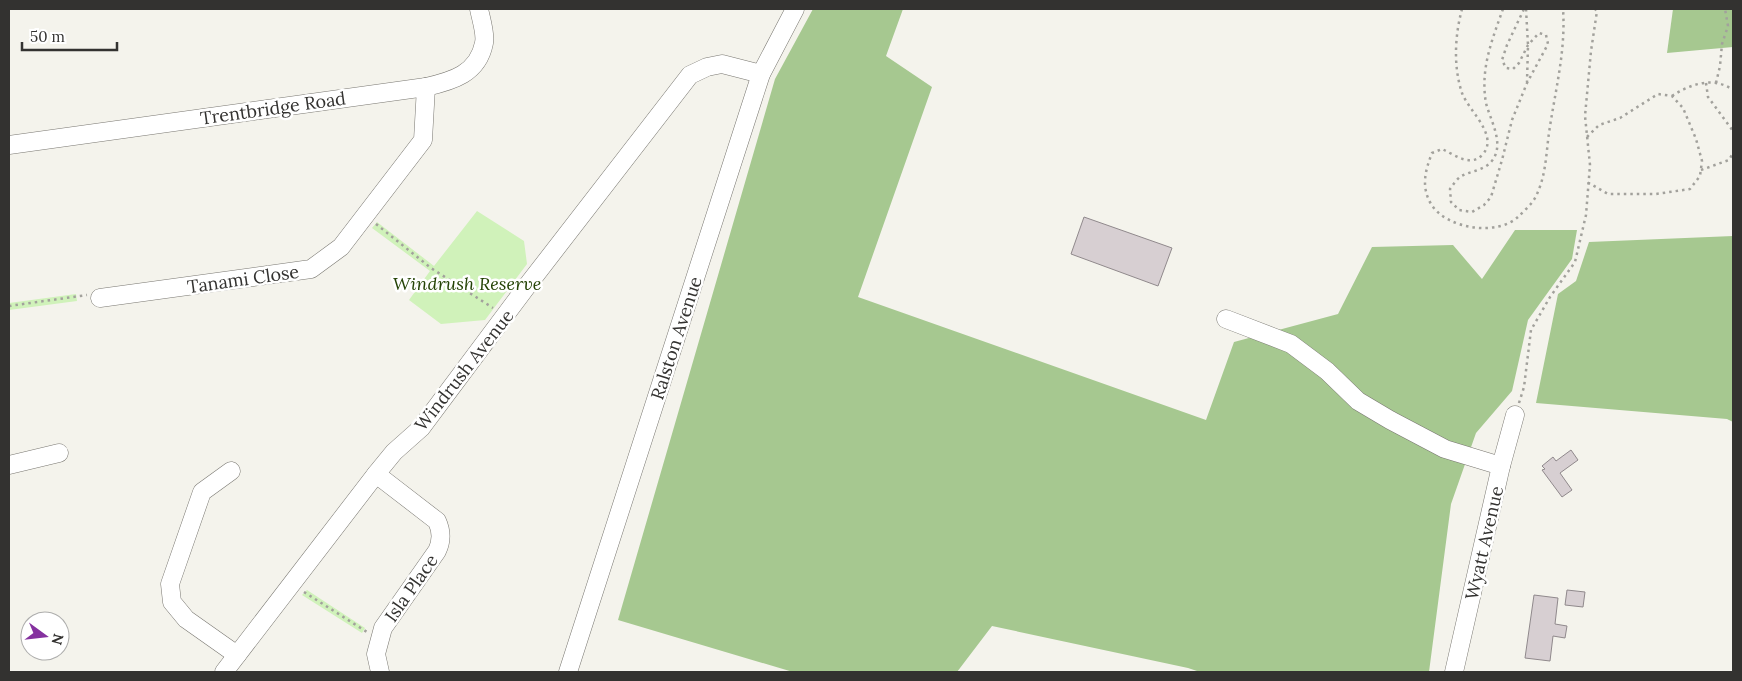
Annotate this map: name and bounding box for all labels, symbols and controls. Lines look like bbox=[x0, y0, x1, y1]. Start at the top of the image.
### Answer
scale bar bbox=[22, 20, 118, 52]
text: 50 m bbox=[30, 27, 65, 46]
street label: Trentbridge Road bbox=[199, 86, 347, 130]
street label: Tanami Close bbox=[186, 260, 301, 298]
park label: Windrush Reserve bbox=[393, 272, 541, 295]
street label: Ralston Avenue bbox=[645, 273, 707, 402]
street label: Windrush Avenue bbox=[409, 304, 519, 435]
street label: Wyatt Avenue bbox=[1460, 484, 1508, 602]
street label: Isla Place bbox=[379, 550, 443, 626]
north arrow bbox=[20, 611, 70, 661]
text: N bbox=[47, 632, 68, 647]

